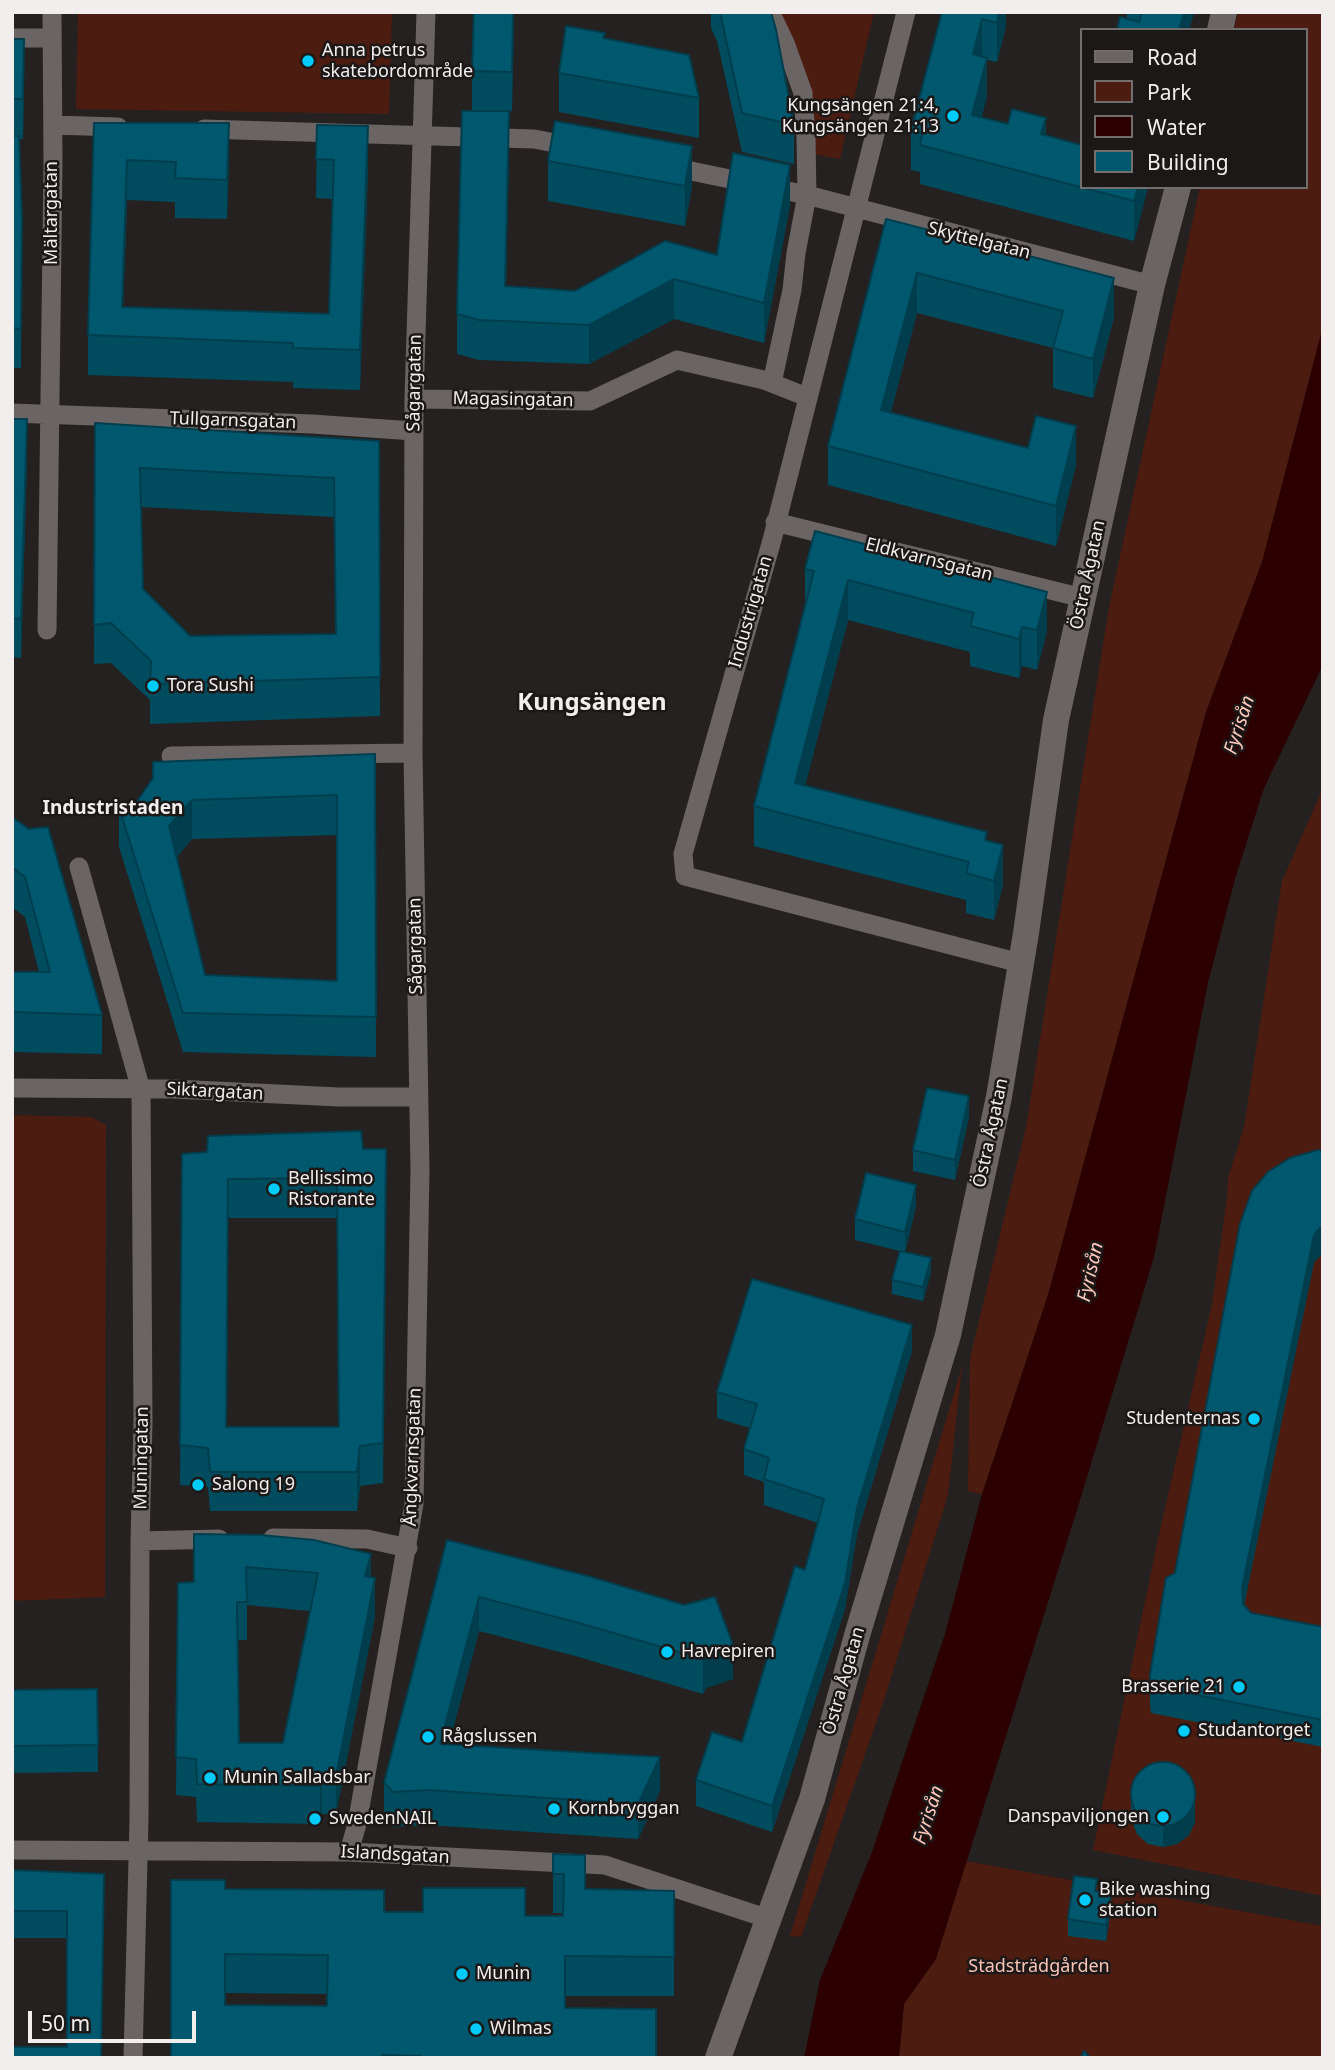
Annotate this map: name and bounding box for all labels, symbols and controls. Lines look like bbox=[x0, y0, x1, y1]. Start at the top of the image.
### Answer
legend bbox=[1080, 28, 1307, 189]
place label: Anna petrus skatebordområde bbox=[322, 40, 473, 82]
text: Road bbox=[1147, 43, 1197, 71]
marker: Anna petrus skatebordområde bbox=[300, 53, 316, 69]
text: Park bbox=[1147, 78, 1191, 106]
place label: Kungsängen 21:4, Kungsängen 21:13 bbox=[782, 95, 939, 138]
marker: Kungsängen 21:4, Kungsängen 21:13 bbox=[945, 108, 961, 124]
text: Water bbox=[1147, 113, 1206, 141]
text: Building bbox=[1147, 148, 1229, 176]
street label: Mältargatan bbox=[41, 161, 63, 265]
street label: Skyttelgatan bbox=[925, 218, 1033, 264]
street label: Sågargatan bbox=[403, 334, 427, 432]
street label: Magasingatan bbox=[452, 388, 574, 412]
street label: Tullgarnsgatan bbox=[169, 408, 297, 434]
street label: Östra Ågatan bbox=[1066, 518, 1110, 632]
street label: Eldkvarnsgatan bbox=[863, 534, 995, 586]
street label: Industrigatan bbox=[725, 554, 777, 670]
place label: Tora Sushi bbox=[167, 675, 254, 697]
marker: Tora Sushi bbox=[145, 678, 161, 694]
district label: Kungsängen bbox=[517, 689, 667, 717]
water label: Fyrisån bbox=[1220, 693, 1260, 757]
district label: Industristaden bbox=[43, 798, 183, 820]
street label: Sågargatan bbox=[404, 897, 428, 995]
street label: Östra Ågatan bbox=[969, 1076, 1013, 1190]
street label: Siktargatan bbox=[166, 1079, 264, 1105]
place label: Bellissimo Ristorante bbox=[288, 1168, 375, 1210]
marker: Bellissimo Ristorante bbox=[266, 1181, 282, 1197]
water label: Fyrisån bbox=[1073, 1240, 1109, 1304]
street label: Ångkvarnsgatan bbox=[400, 1387, 426, 1527]
street label: Muningatan bbox=[130, 1406, 154, 1510]
place label: Studenternas bbox=[1126, 1408, 1240, 1430]
marker: Studenternas bbox=[1246, 1411, 1262, 1427]
place label: Salong 19 bbox=[212, 1474, 295, 1496]
marker: Salong 19 bbox=[190, 1477, 206, 1493]
street label: Östra Ågatan bbox=[818, 1624, 870, 1738]
place label: Havrepiren bbox=[681, 1641, 775, 1663]
marker: Havrepiren bbox=[659, 1644, 675, 1660]
place label: Brasserie 21 bbox=[1121, 1676, 1225, 1698]
marker: Brasserie 21 bbox=[1231, 1679, 1247, 1695]
place label: Studantorget bbox=[1198, 1720, 1310, 1742]
marker: Studantorget bbox=[1176, 1723, 1192, 1739]
place label: Rågslussen bbox=[442, 1726, 537, 1748]
marker: Rågslussen bbox=[420, 1729, 436, 1745]
place label: Munin Salladsbar bbox=[224, 1767, 371, 1789]
marker: Munin Salladsbar bbox=[202, 1770, 218, 1786]
water label: Fyrisån bbox=[909, 1783, 949, 1847]
place label: Kornbryggan bbox=[568, 1798, 680, 1820]
marker: Kornbryggan bbox=[546, 1801, 562, 1817]
place label: Danspaviljongen bbox=[1007, 1806, 1149, 1828]
place label: SwedenNAIL bbox=[329, 1808, 436, 1830]
marker: Danspaviljongen bbox=[1155, 1809, 1171, 1825]
marker: SwedenNAIL bbox=[307, 1811, 323, 1827]
street label: Islandsgatan bbox=[340, 1841, 450, 1869]
place label: Bike washing station bbox=[1099, 1879, 1211, 1922]
marker: Bike washing station bbox=[1077, 1892, 1093, 1908]
park label: Stadsträdgården bbox=[968, 1956, 1110, 1978]
place label: Munin bbox=[476, 1963, 530, 1985]
marker: Munin bbox=[454, 1966, 470, 1982]
scale bar bbox=[32, 1996, 200, 2040]
text: 50 m bbox=[41, 2009, 90, 2037]
place label: Wilmas bbox=[490, 2018, 552, 2040]
marker: Wilmas bbox=[468, 2021, 484, 2037]

